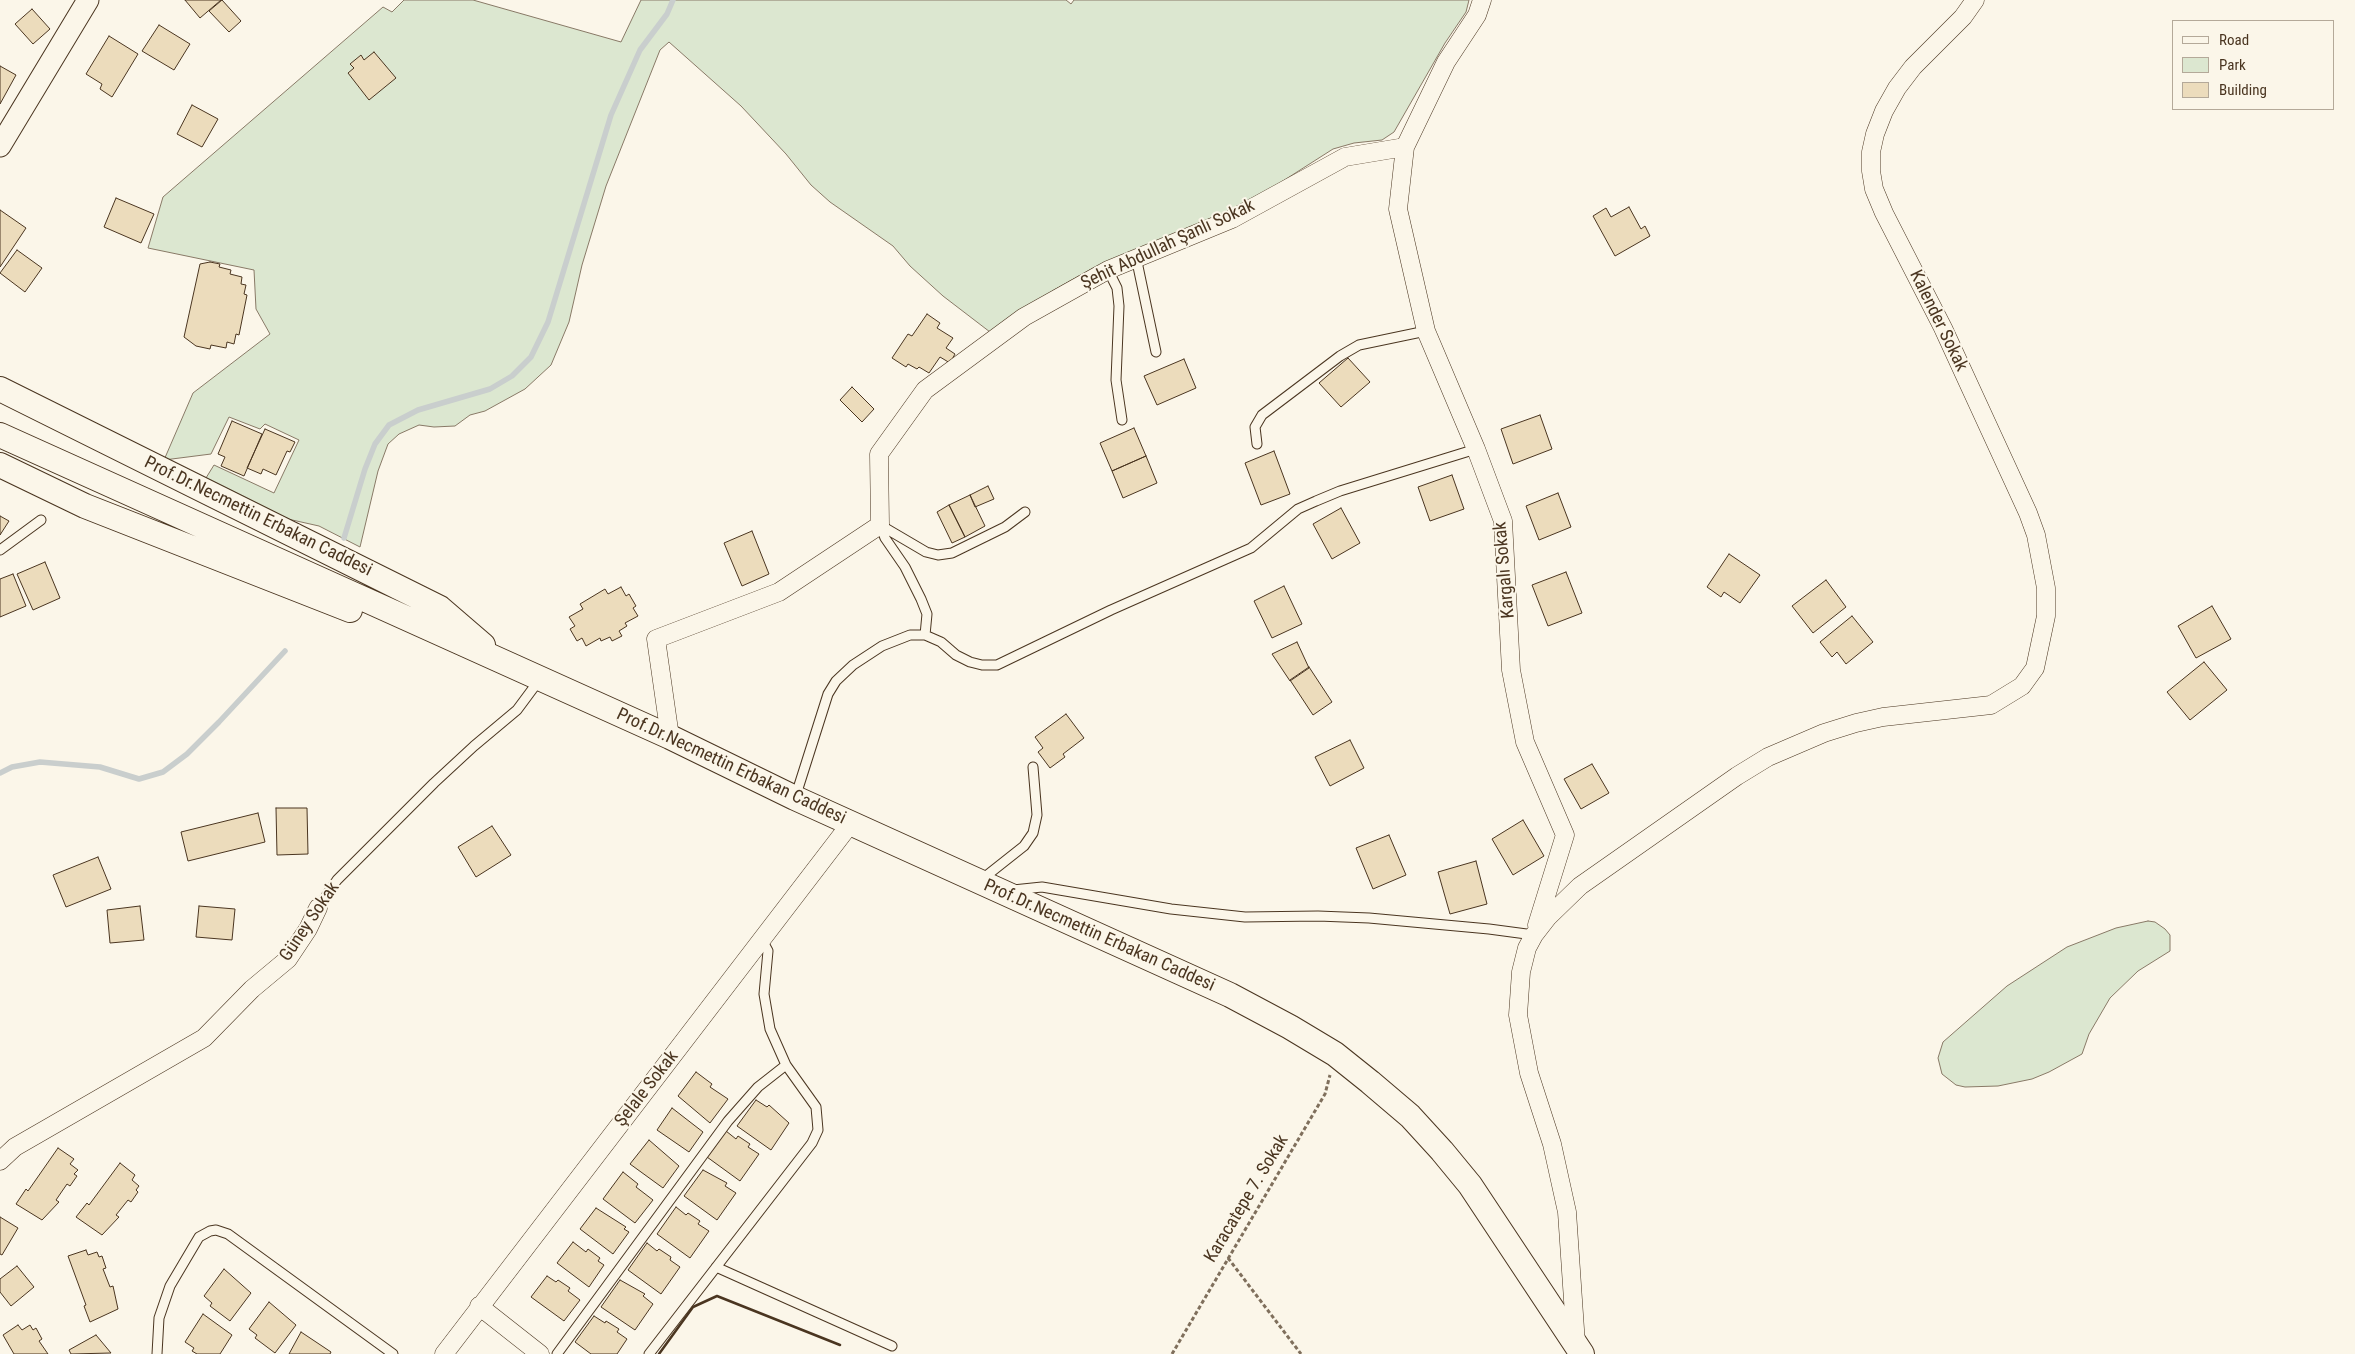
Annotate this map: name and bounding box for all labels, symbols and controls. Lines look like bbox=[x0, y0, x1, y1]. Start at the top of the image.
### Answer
legend bbox=[2172, 20, 2335, 110]
text: Road bbox=[2219, 31, 2249, 49]
text: Park bbox=[2219, 56, 2246, 74]
text: Building bbox=[2219, 81, 2267, 99]
street label: Şehit Abdullah Şanlı Sokak bbox=[1078, 195, 1258, 295]
street label: Kalender Sokak bbox=[1904, 267, 1972, 375]
street label: Prof.Dr.Necmettin Erbakan Caddesi bbox=[141, 452, 375, 582]
street label: Kargalı Sokak bbox=[1490, 521, 1520, 619]
street label: Prof.Dr.Necmettin Erbakan Caddesi bbox=[613, 704, 849, 830]
street label: Prof.Dr.Necmettin Erbakan Caddesi bbox=[980, 875, 1218, 997]
street label: Güney Sokak bbox=[276, 878, 344, 966]
street label: Şelale Sokak bbox=[611, 1047, 683, 1131]
street label: Karacatepe 7. Sokak bbox=[1200, 1131, 1294, 1267]

